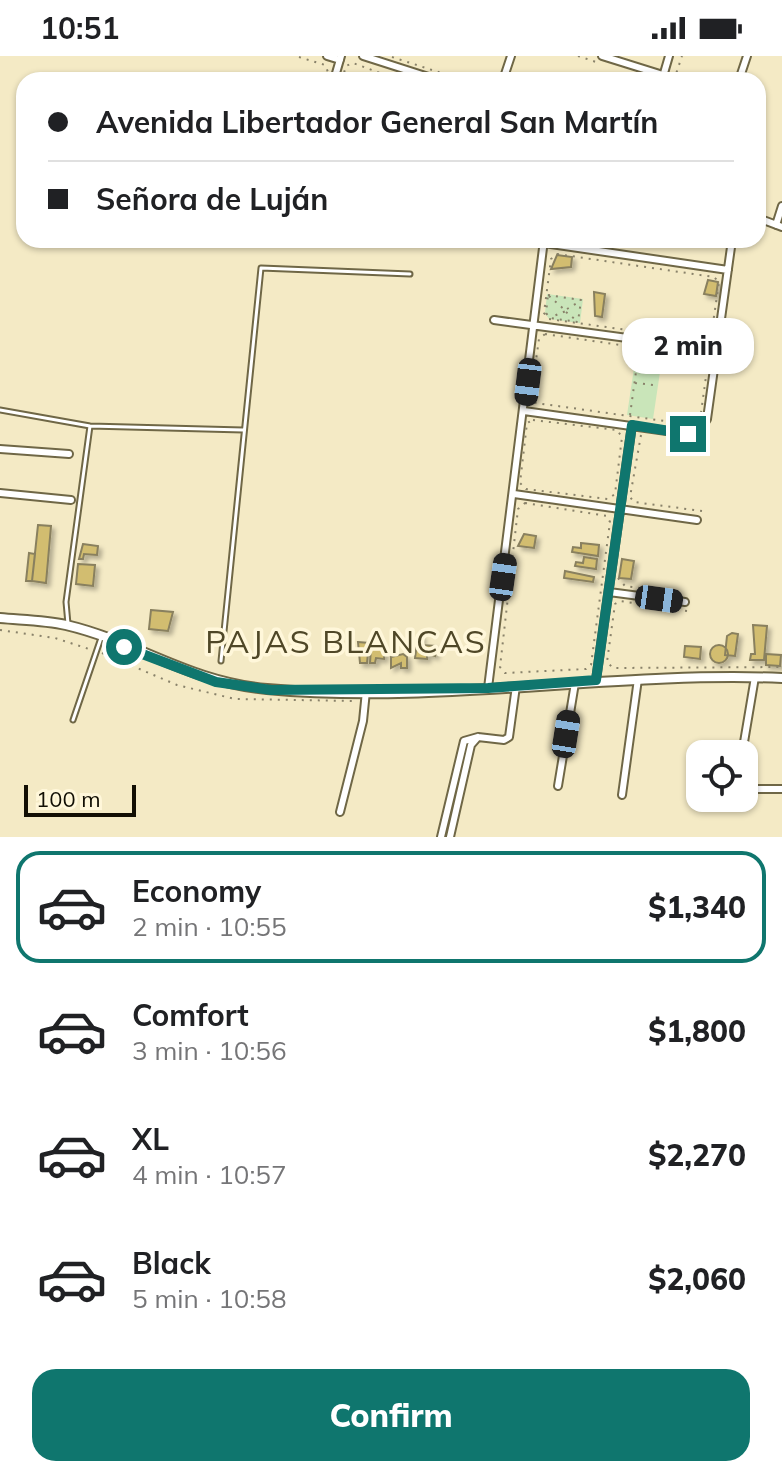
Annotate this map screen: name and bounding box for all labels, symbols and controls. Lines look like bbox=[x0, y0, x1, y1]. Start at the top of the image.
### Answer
text: 10:51 bbox=[40, 9, 119, 47]
text: Avenida Libertador General San Martín bbox=[96, 103, 658, 141]
text: Señora de Luján bbox=[96, 180, 328, 218]
callout: 2 min bbox=[622, 318, 754, 374]
text: 2 min bbox=[653, 329, 723, 362]
car bbox=[513, 357, 543, 407]
route end bbox=[670, 416, 706, 452]
car bbox=[488, 552, 518, 602]
car bbox=[634, 584, 684, 614]
district label: PAJAS BLANCAS bbox=[205, 621, 487, 661]
route start bbox=[106, 629, 142, 665]
car bbox=[550, 708, 582, 760]
map controls bbox=[686, 740, 758, 812]
button: locate bbox=[686, 740, 758, 812]
scale bar bbox=[24, 781, 136, 817]
text: 100 m bbox=[36, 785, 101, 813]
icon: car bbox=[36, 871, 108, 943]
text: Economy bbox=[132, 872, 261, 910]
text: $1,340 bbox=[648, 888, 746, 926]
text: 2 min · 10:55 bbox=[132, 910, 287, 943]
icon: car bbox=[36, 995, 108, 1067]
text: Comfort bbox=[132, 996, 249, 1034]
text: $1,800 bbox=[648, 1012, 746, 1050]
text: 3 min · 10:56 bbox=[132, 1034, 287, 1067]
icon: car bbox=[36, 1119, 108, 1191]
text: XL bbox=[132, 1120, 169, 1158]
text: $2,270 bbox=[648, 1136, 746, 1174]
text: 4 min · 10:57 bbox=[132, 1158, 287, 1191]
icon: car bbox=[36, 1243, 108, 1315]
text: Black bbox=[132, 1244, 211, 1282]
text: $2,060 bbox=[648, 1260, 746, 1298]
text: 5 min · 10:58 bbox=[132, 1282, 287, 1315]
button: Confirm bbox=[32, 1369, 750, 1461]

